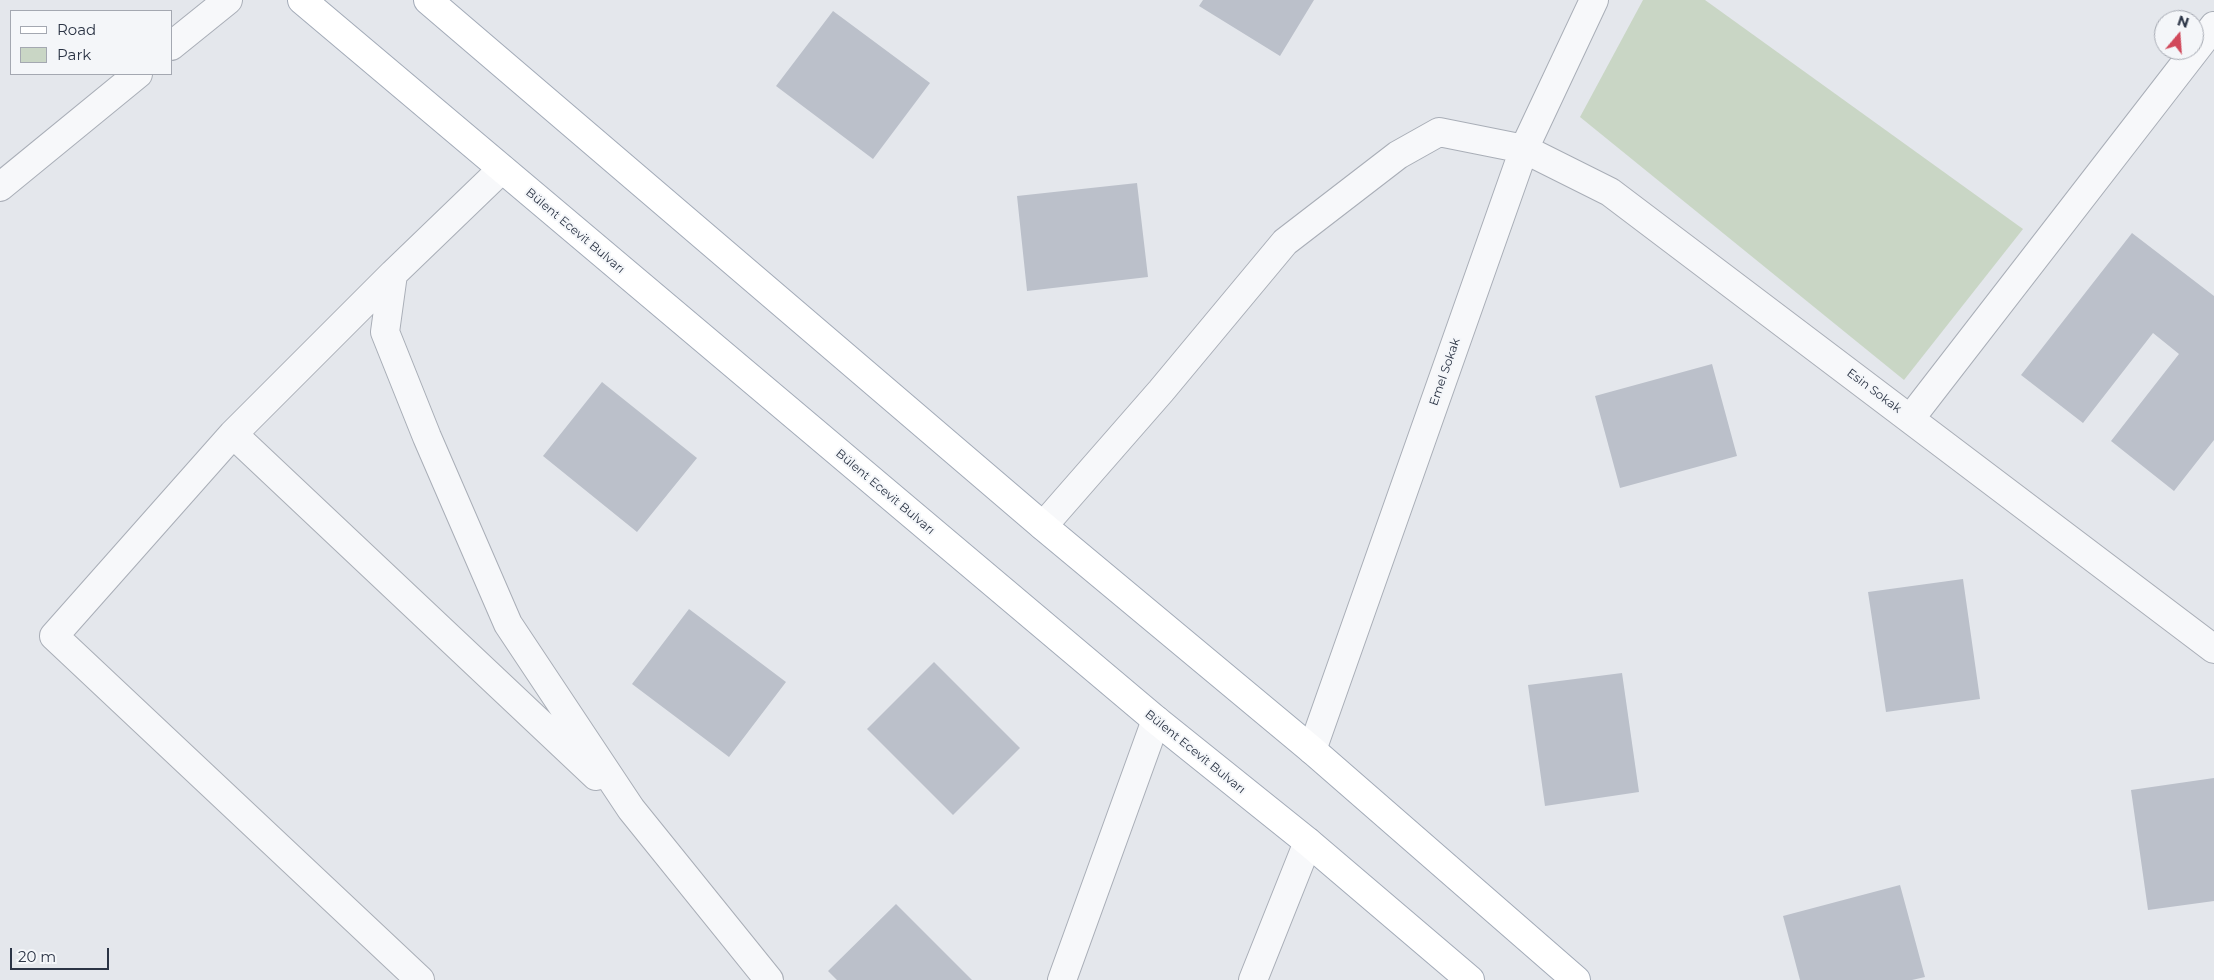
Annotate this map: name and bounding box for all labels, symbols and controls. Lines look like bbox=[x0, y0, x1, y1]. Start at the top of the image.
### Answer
legend bbox=[10, 10, 172, 75]
north arrow bbox=[2154, 10, 2204, 60]
text: N bbox=[2175, 11, 2191, 32]
text: Road bbox=[57, 20, 96, 39]
text: Park bbox=[57, 45, 91, 64]
street label: Bülent Ecevit Bulvarı bbox=[523, 185, 627, 277]
street label: Emel Sokak bbox=[1427, 336, 1463, 408]
street label: Esin Sokak bbox=[1844, 366, 1904, 416]
street label: Bülent Ecevit Bulvarı bbox=[833, 446, 937, 538]
street label: Bülent Ecevit Bulvarı bbox=[1142, 707, 1248, 797]
scale bar bbox=[12, 938, 111, 970]
text: 20 m bbox=[18, 947, 56, 966]

